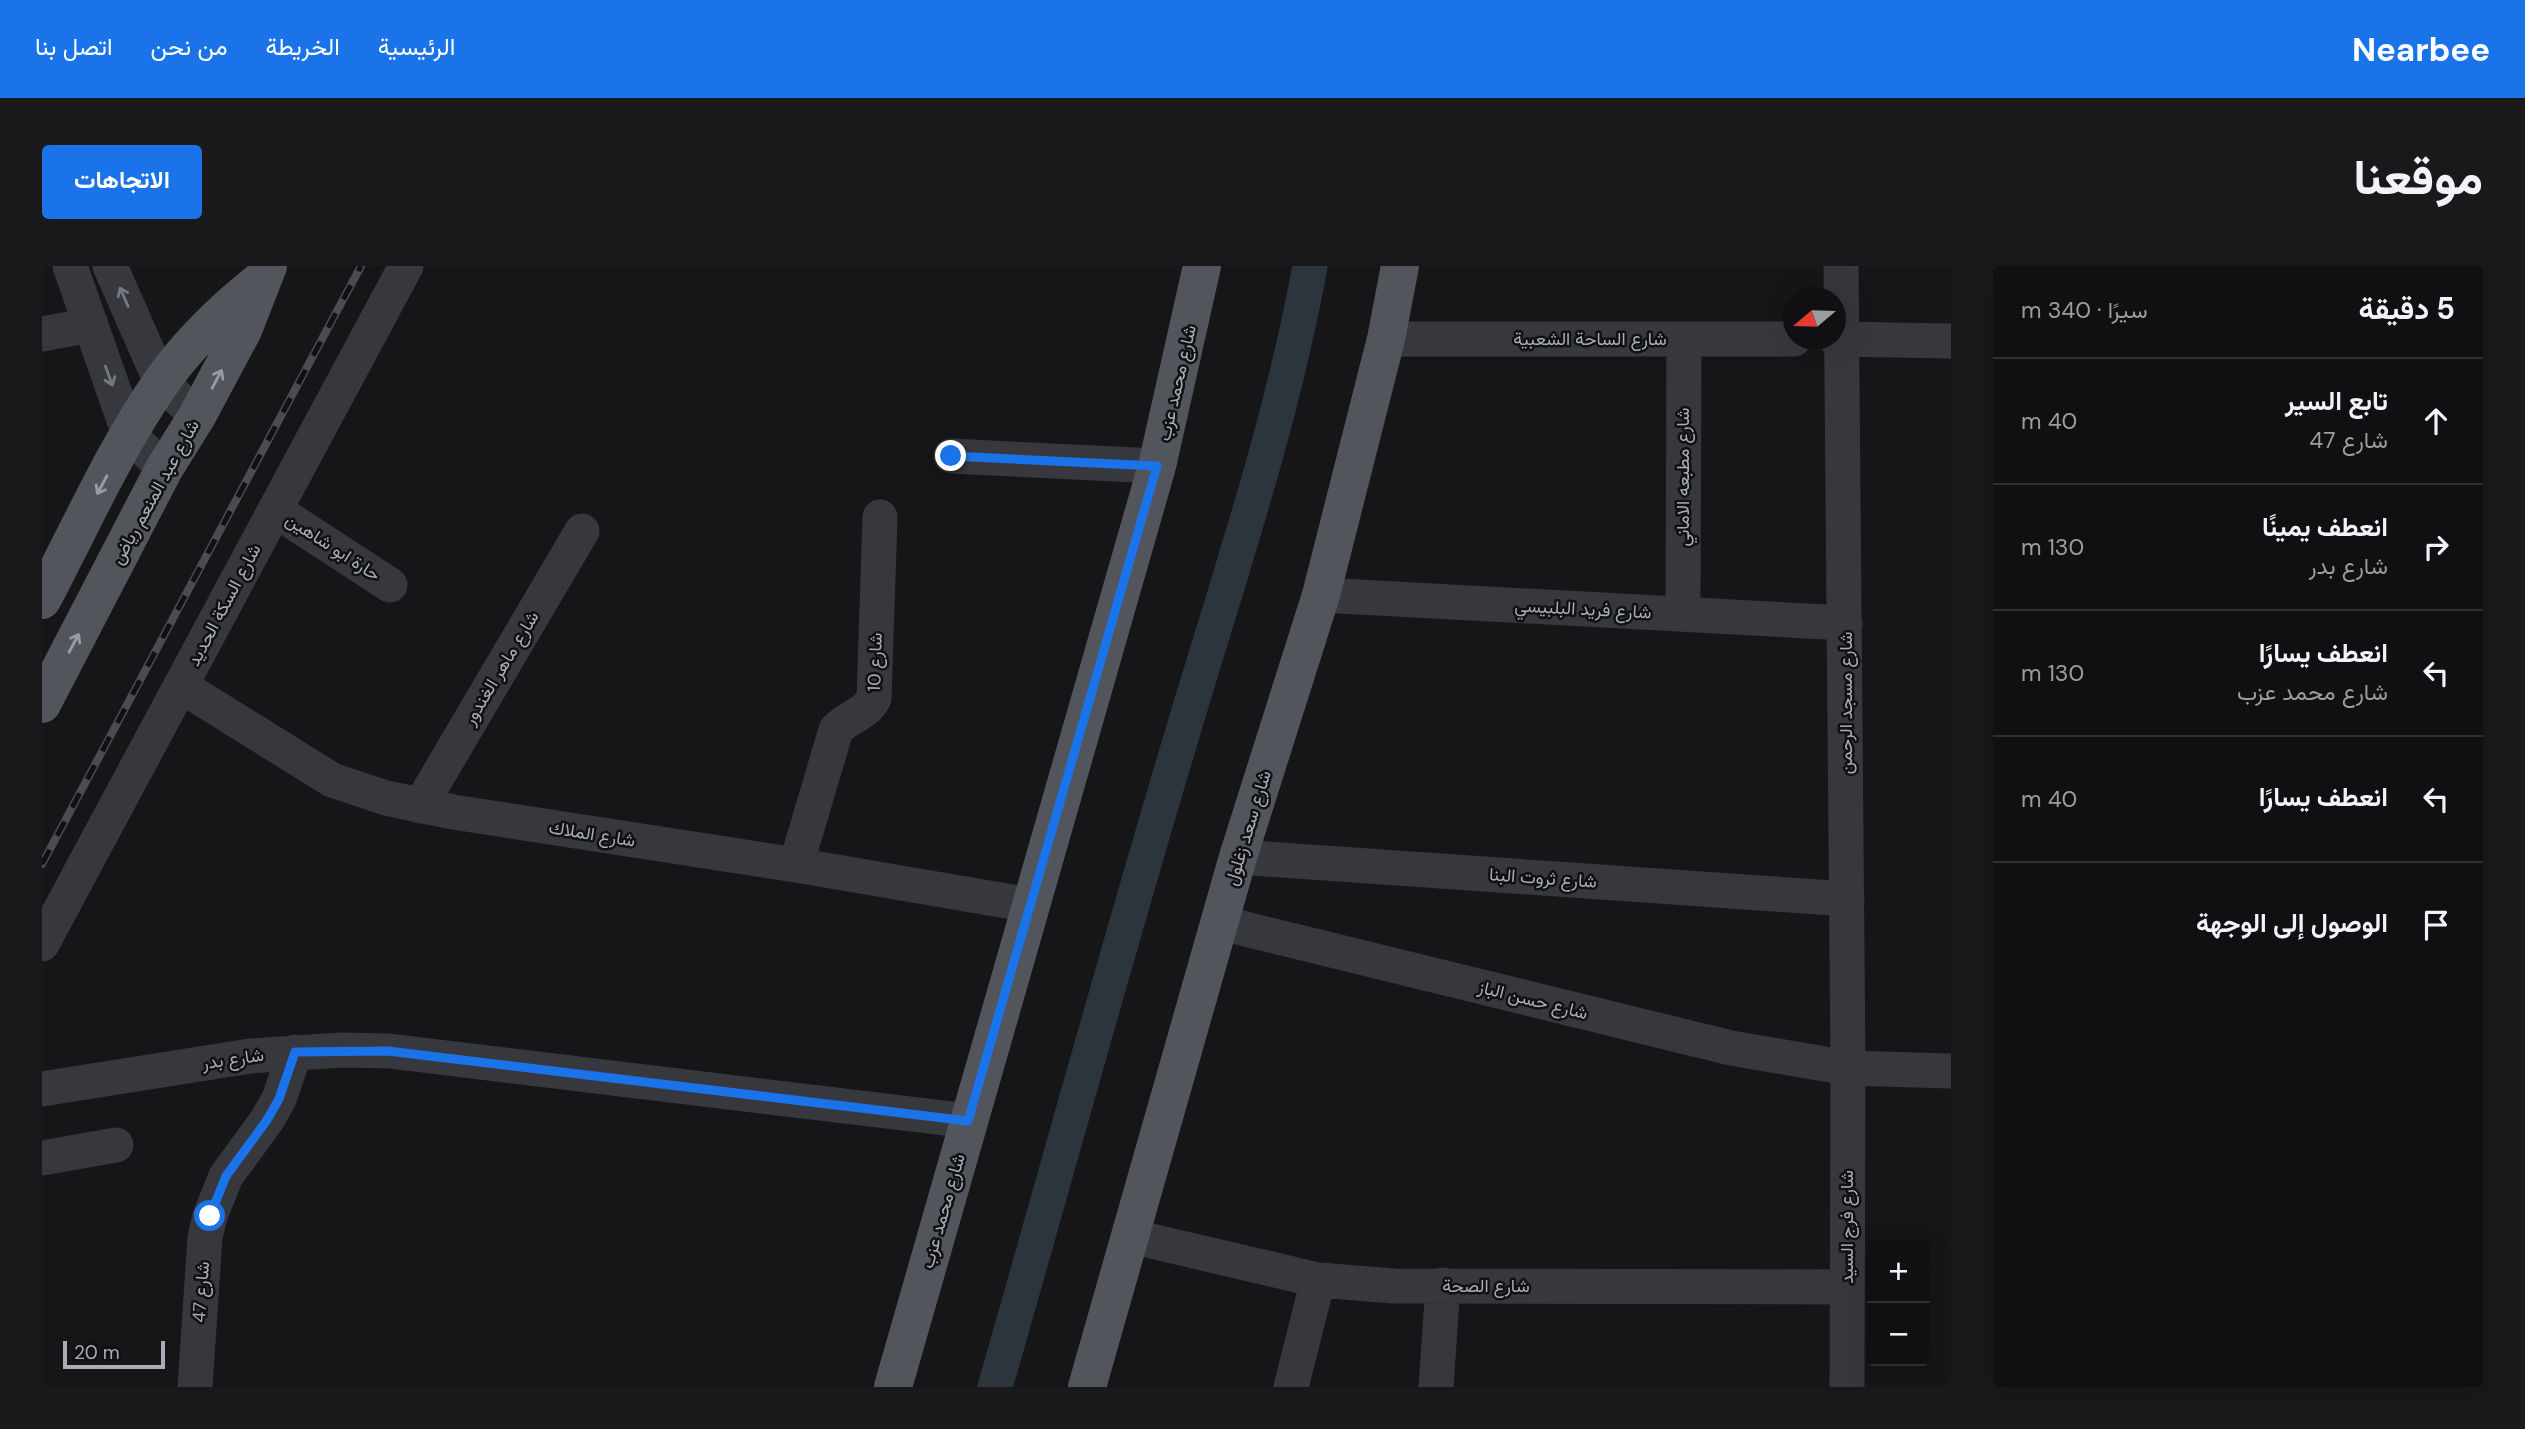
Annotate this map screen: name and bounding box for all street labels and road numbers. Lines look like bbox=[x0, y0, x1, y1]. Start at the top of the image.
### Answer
street label: شارع محمد عزب bbox=[1152, 323, 1202, 443]
street label: شارع الساحة الشعبية bbox=[1513, 327, 1667, 351]
street label: شارع مطبعه الاماني bbox=[1671, 408, 1698, 546]
street label: شارع عبد المنعم رياض bbox=[105, 415, 205, 569]
street label: حارة ابو شاهين bbox=[281, 507, 385, 587]
street label: شارع السكة الحديد bbox=[182, 540, 266, 670]
street label: شارع فريد البلبيسي bbox=[1514, 593, 1652, 628]
street label: شارع ماهر الغندور bbox=[457, 607, 545, 730]
street label: شارع 10 bbox=[862, 632, 888, 692]
street label: شارع مسجد الرحمن bbox=[1834, 632, 1858, 774]
street label: شارع سعد زغلول bbox=[1219, 767, 1277, 889]
street label: شارع الملاك bbox=[547, 815, 637, 853]
street label: شارع ثروت البنا bbox=[1488, 862, 1598, 894]
street label: شارع حسن الباز bbox=[1475, 975, 1590, 1025]
street label: شارع بدر bbox=[200, 1043, 265, 1075]
street label: شارع محمد عزب bbox=[915, 1151, 971, 1271]
street label: شارع فرج السيد bbox=[1835, 1170, 1859, 1284]
street label: شارع 47 bbox=[187, 1260, 215, 1324]
street label: شارع الصحة bbox=[1442, 1274, 1530, 1298]

